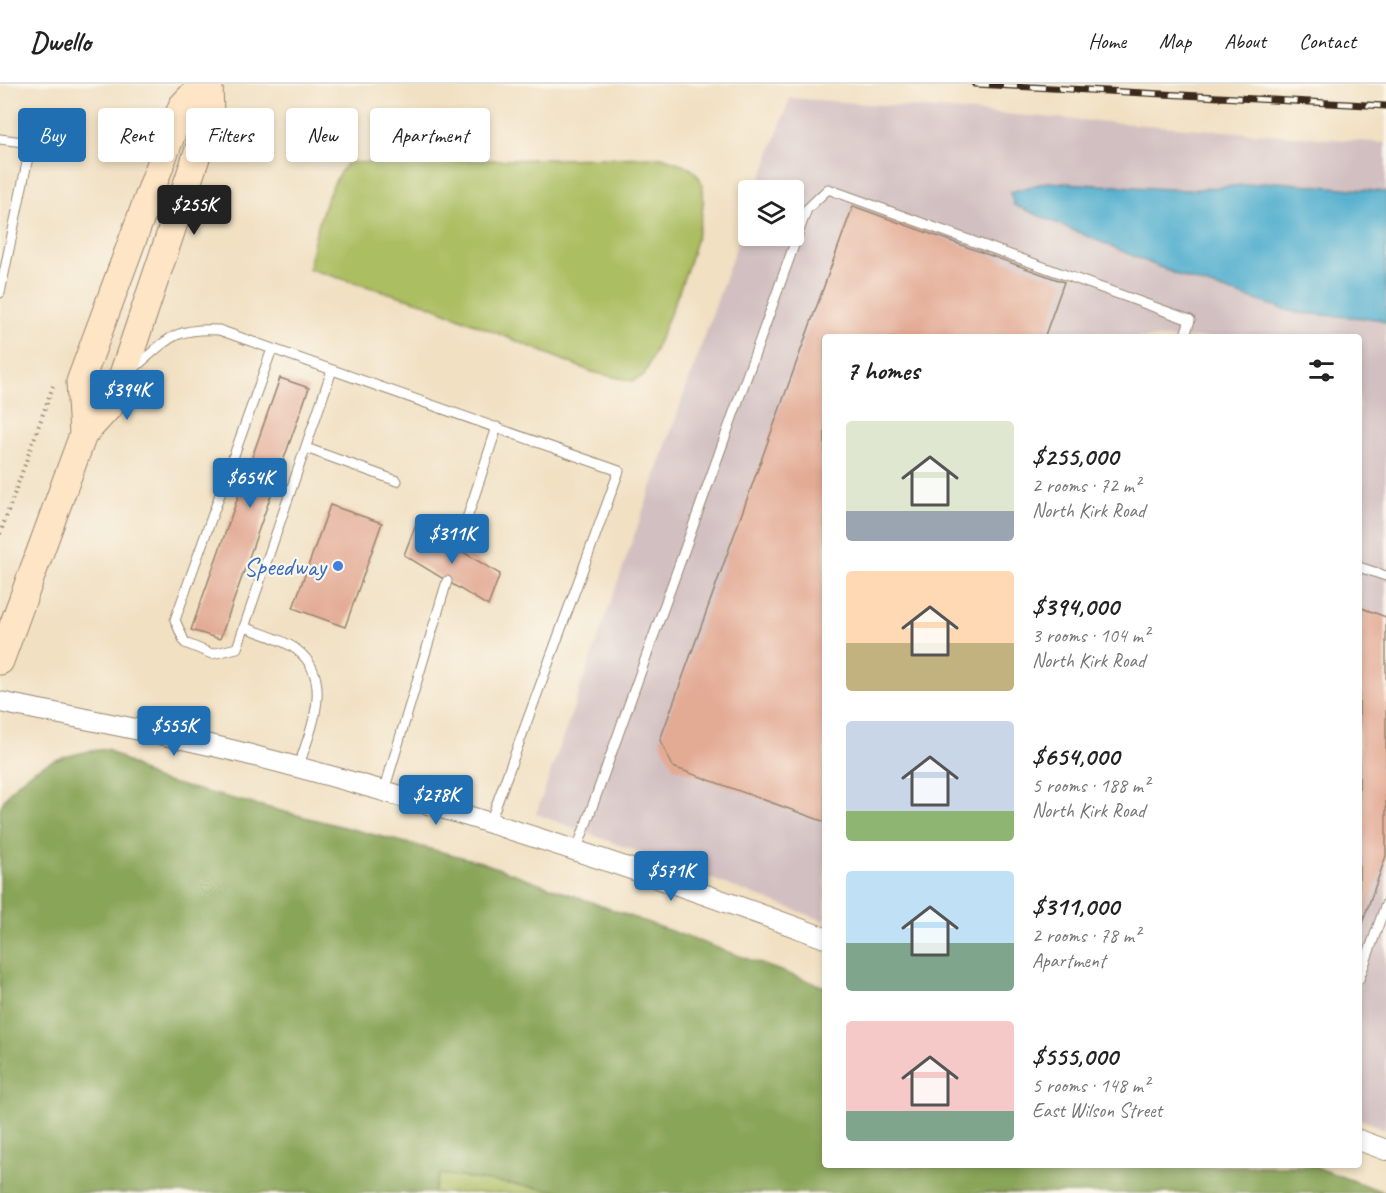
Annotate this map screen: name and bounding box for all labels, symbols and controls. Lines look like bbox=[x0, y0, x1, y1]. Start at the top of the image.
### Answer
text: Dwello bbox=[30, 24, 91, 59]
text: Home bbox=[1088, 28, 1126, 54]
text: Map bbox=[1159, 28, 1191, 54]
text: About bbox=[1224, 28, 1266, 54]
text: Contact bbox=[1299, 28, 1356, 54]
chip: Buy bbox=[18, 108, 86, 162]
chip: Rent bbox=[98, 108, 174, 162]
chip: Filters bbox=[186, 108, 274, 162]
chip: New bbox=[286, 108, 358, 162]
chip: Apartment bbox=[370, 108, 490, 162]
map controls bbox=[738, 180, 804, 246]
button: layers bbox=[738, 180, 804, 246]
pin: $255K bbox=[152, 185, 236, 236]
text: $255K bbox=[171, 192, 217, 217]
text: 7 homes bbox=[846, 354, 919, 387]
icon: filters bbox=[1305, 354, 1338, 387]
pin: $394K bbox=[85, 370, 169, 421]
text: $394K bbox=[104, 377, 150, 402]
text: $255,000 bbox=[1032, 440, 1118, 473]
icon: home bbox=[894, 445, 966, 517]
pin: $654K bbox=[208, 458, 292, 509]
text: $654K bbox=[227, 465, 273, 490]
text: 2 rooms · 72 m² bbox=[1032, 473, 1140, 498]
text: North Kirk Road bbox=[1032, 498, 1145, 523]
pin: $311K bbox=[410, 514, 494, 565]
text: $311K bbox=[429, 521, 475, 546]
place label: Speedway bbox=[243, 550, 328, 583]
marker: Speedway bbox=[331, 559, 345, 573]
text: $394,000 bbox=[1032, 590, 1119, 623]
icon: home bbox=[894, 595, 966, 667]
text: 3 rooms · 104 m² bbox=[1032, 623, 1149, 648]
text: North Kirk Road bbox=[1032, 648, 1145, 673]
pin: $555K bbox=[132, 706, 216, 757]
text: $555K bbox=[151, 713, 197, 738]
text: $654,000 bbox=[1032, 740, 1119, 773]
icon: home bbox=[894, 745, 966, 817]
text: 5 rooms · 188 m² bbox=[1032, 773, 1149, 798]
pin: $278K bbox=[394, 775, 478, 826]
text: $278K bbox=[413, 782, 459, 807]
text: North Kirk Road bbox=[1032, 798, 1145, 823]
pin: $571K bbox=[629, 851, 713, 902]
text: $571K bbox=[648, 858, 694, 883]
text: $311,000 bbox=[1032, 890, 1119, 923]
icon: home bbox=[894, 895, 966, 967]
text: 2 rooms · 78 m² bbox=[1032, 923, 1140, 948]
text: Apartment bbox=[1032, 948, 1105, 973]
text: $555,000 bbox=[1032, 1040, 1118, 1073]
icon: home bbox=[894, 1045, 966, 1117]
text: 5 rooms · 148 m² bbox=[1032, 1073, 1149, 1098]
text: East Wilson Street bbox=[1032, 1098, 1162, 1123]

